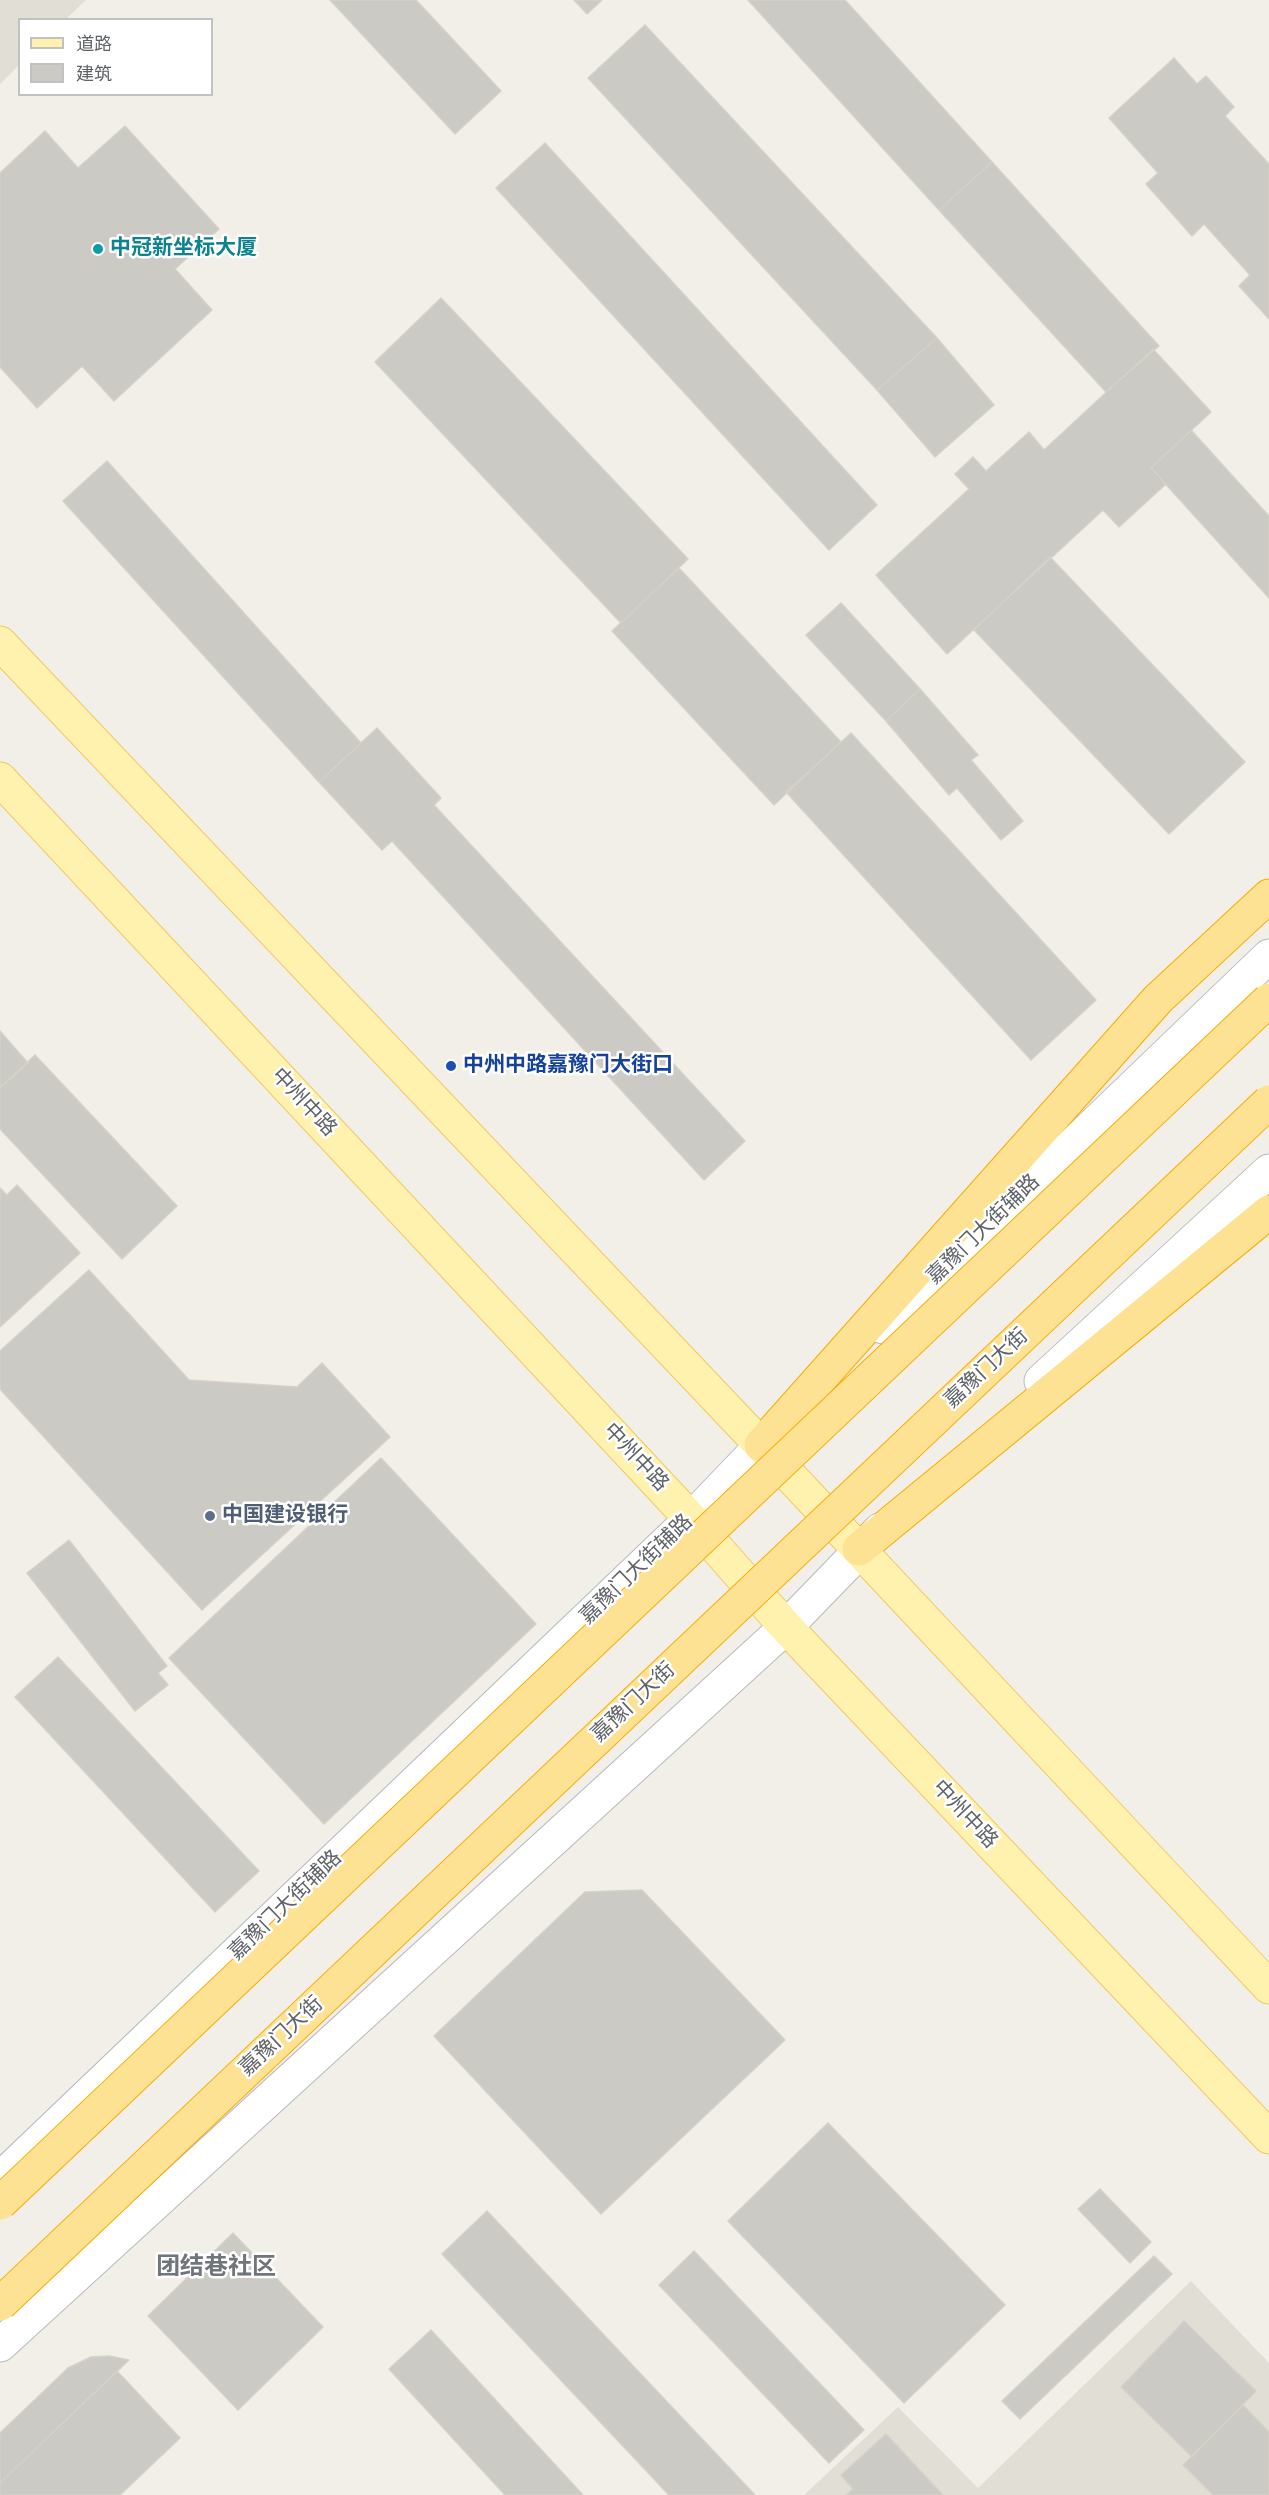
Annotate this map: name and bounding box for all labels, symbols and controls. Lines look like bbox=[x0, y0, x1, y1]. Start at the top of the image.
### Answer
legend bbox=[18, 18, 213, 96]
text: 道路 bbox=[76, 31, 112, 57]
text: 建筑 bbox=[76, 61, 112, 87]
place label: 中冠新坐标大厦 bbox=[110, 236, 257, 262]
marker: 中冠新坐标大厦 bbox=[91, 242, 105, 256]
place label: 中州中路嘉豫门大街口 bbox=[463, 1053, 673, 1079]
marker: 中州中路嘉豫门大街口 bbox=[444, 1059, 458, 1073]
street label: 中州中路 bbox=[265, 1064, 341, 1142]
street label: 嘉豫门大街辅路 bbox=[922, 1170, 1046, 1290]
street label: 嘉豫门大街 bbox=[940, 1324, 1034, 1414]
street label: 中州中路 bbox=[597, 1419, 673, 1497]
place label: 中国建设银行 bbox=[222, 1503, 348, 1529]
marker: 中国建设银行 bbox=[203, 1509, 217, 1523]
street label: 嘉豫门大街辅路 bbox=[575, 1510, 699, 1630]
street label: 嘉豫门大街 bbox=[587, 1658, 681, 1748]
street label: 中州中路 bbox=[926, 1776, 1002, 1854]
street label: 嘉豫门大街辅路 bbox=[224, 1846, 348, 1966]
street label: 嘉豫门大街 bbox=[235, 1992, 329, 2082]
district label: 团结巷社区 bbox=[156, 2254, 276, 2282]

